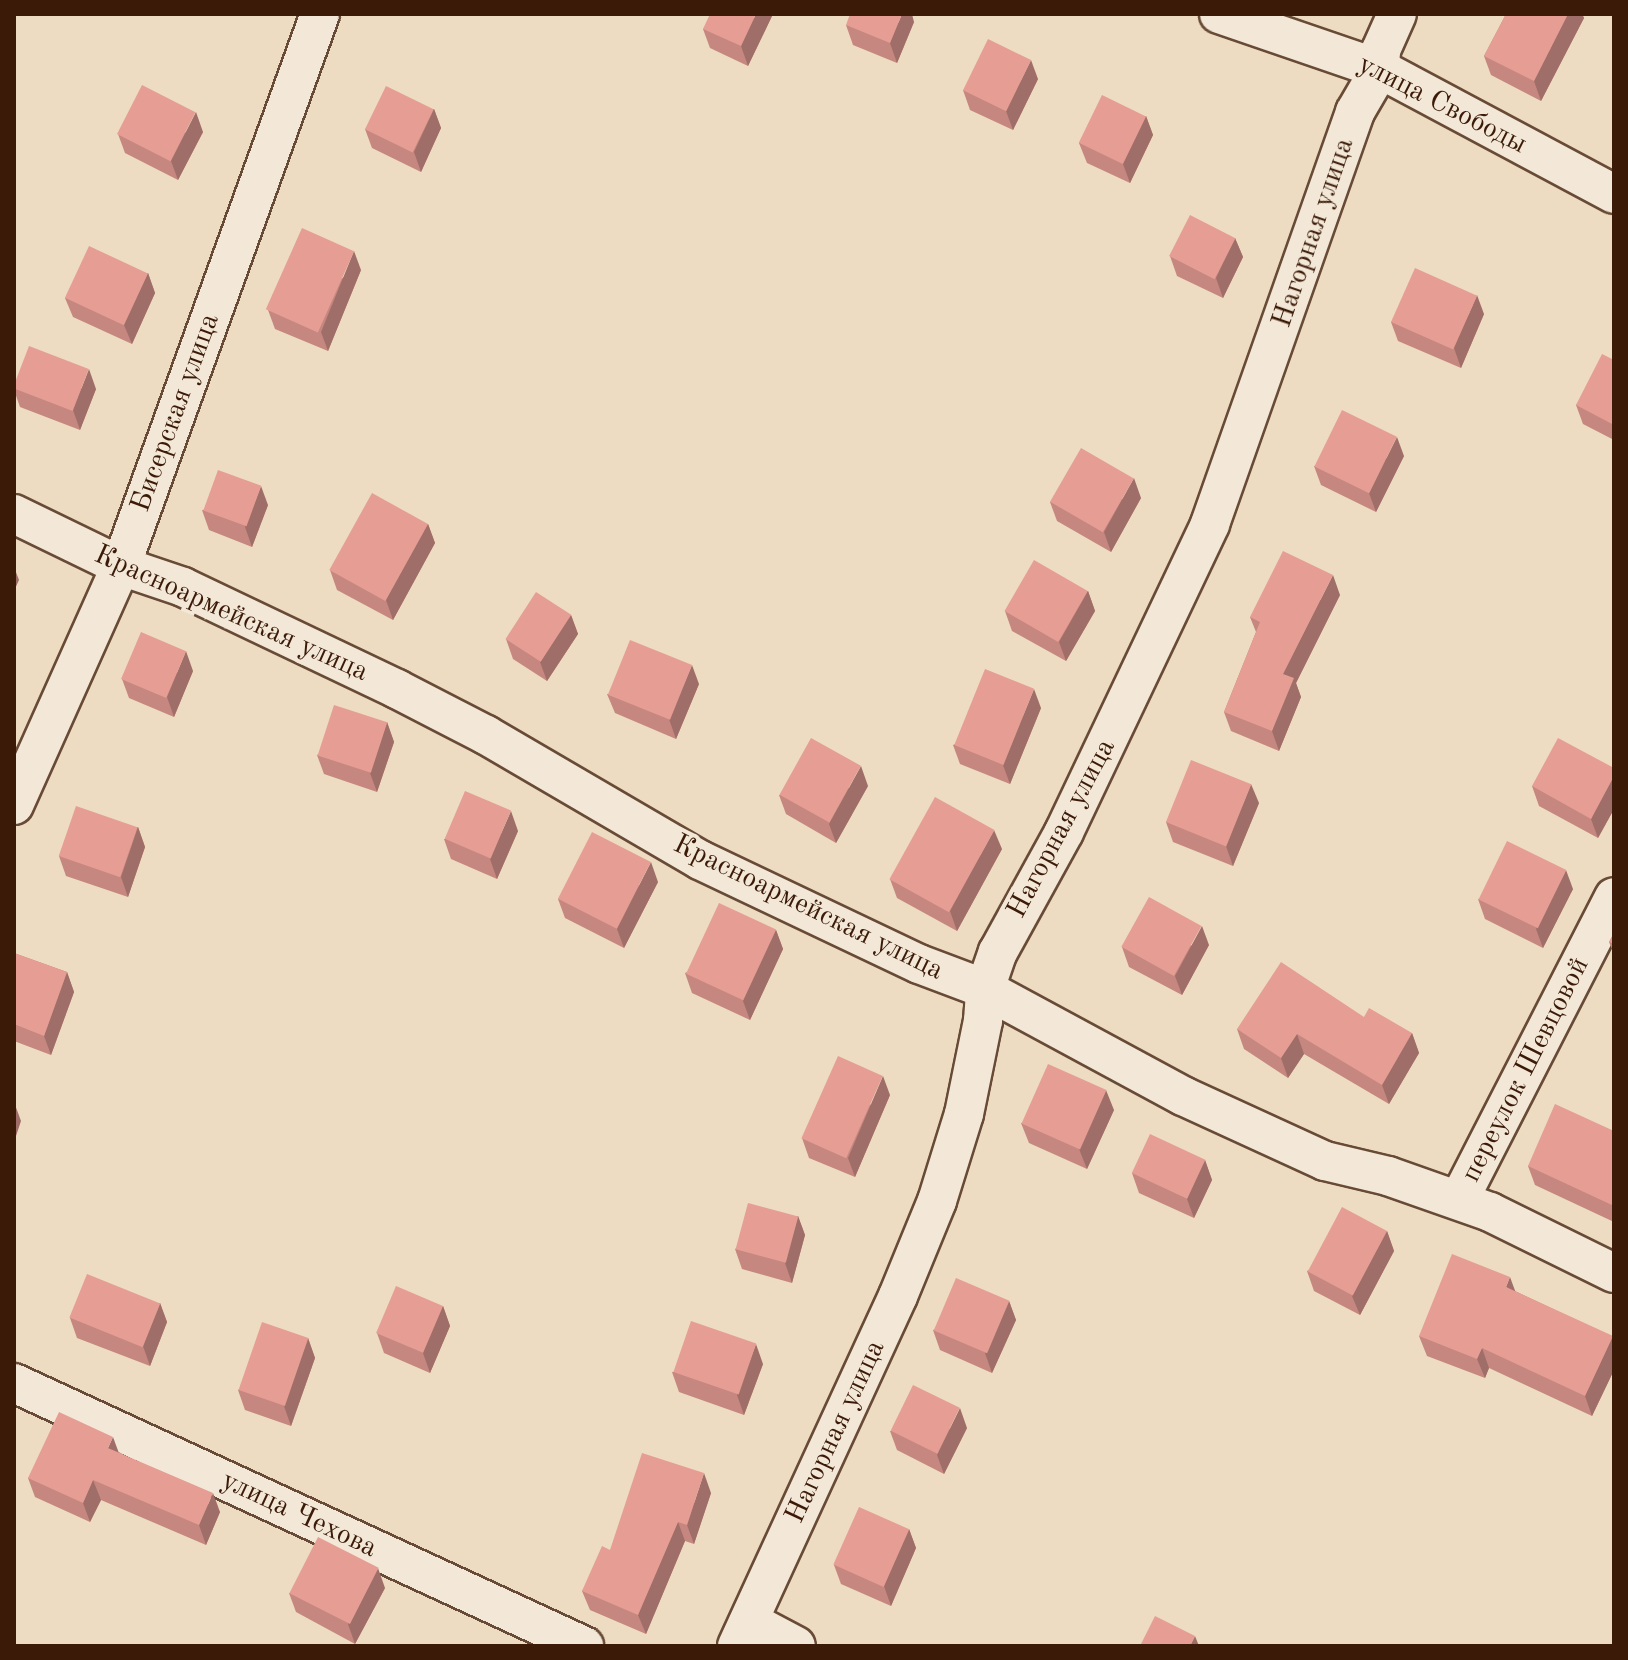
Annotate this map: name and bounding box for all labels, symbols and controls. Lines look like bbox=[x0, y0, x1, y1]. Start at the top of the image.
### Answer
street label: улица Свободы bbox=[1352, 48, 1532, 162]
street label: Нагорная улица bbox=[1266, 134, 1362, 332]
street label: Бисерская улица bbox=[125, 309, 227, 517]
street label: Красноармейская улица bbox=[89, 538, 373, 690]
street label: Нагорная улица bbox=[1001, 734, 1123, 924]
street label: Красноармейская улица bbox=[667, 828, 949, 988]
street label: переулок Шевцовой bbox=[1455, 952, 1597, 1188]
street label: Нагорная улица bbox=[779, 1335, 893, 1529]
street label: улица Чехова bbox=[216, 1464, 382, 1566]

